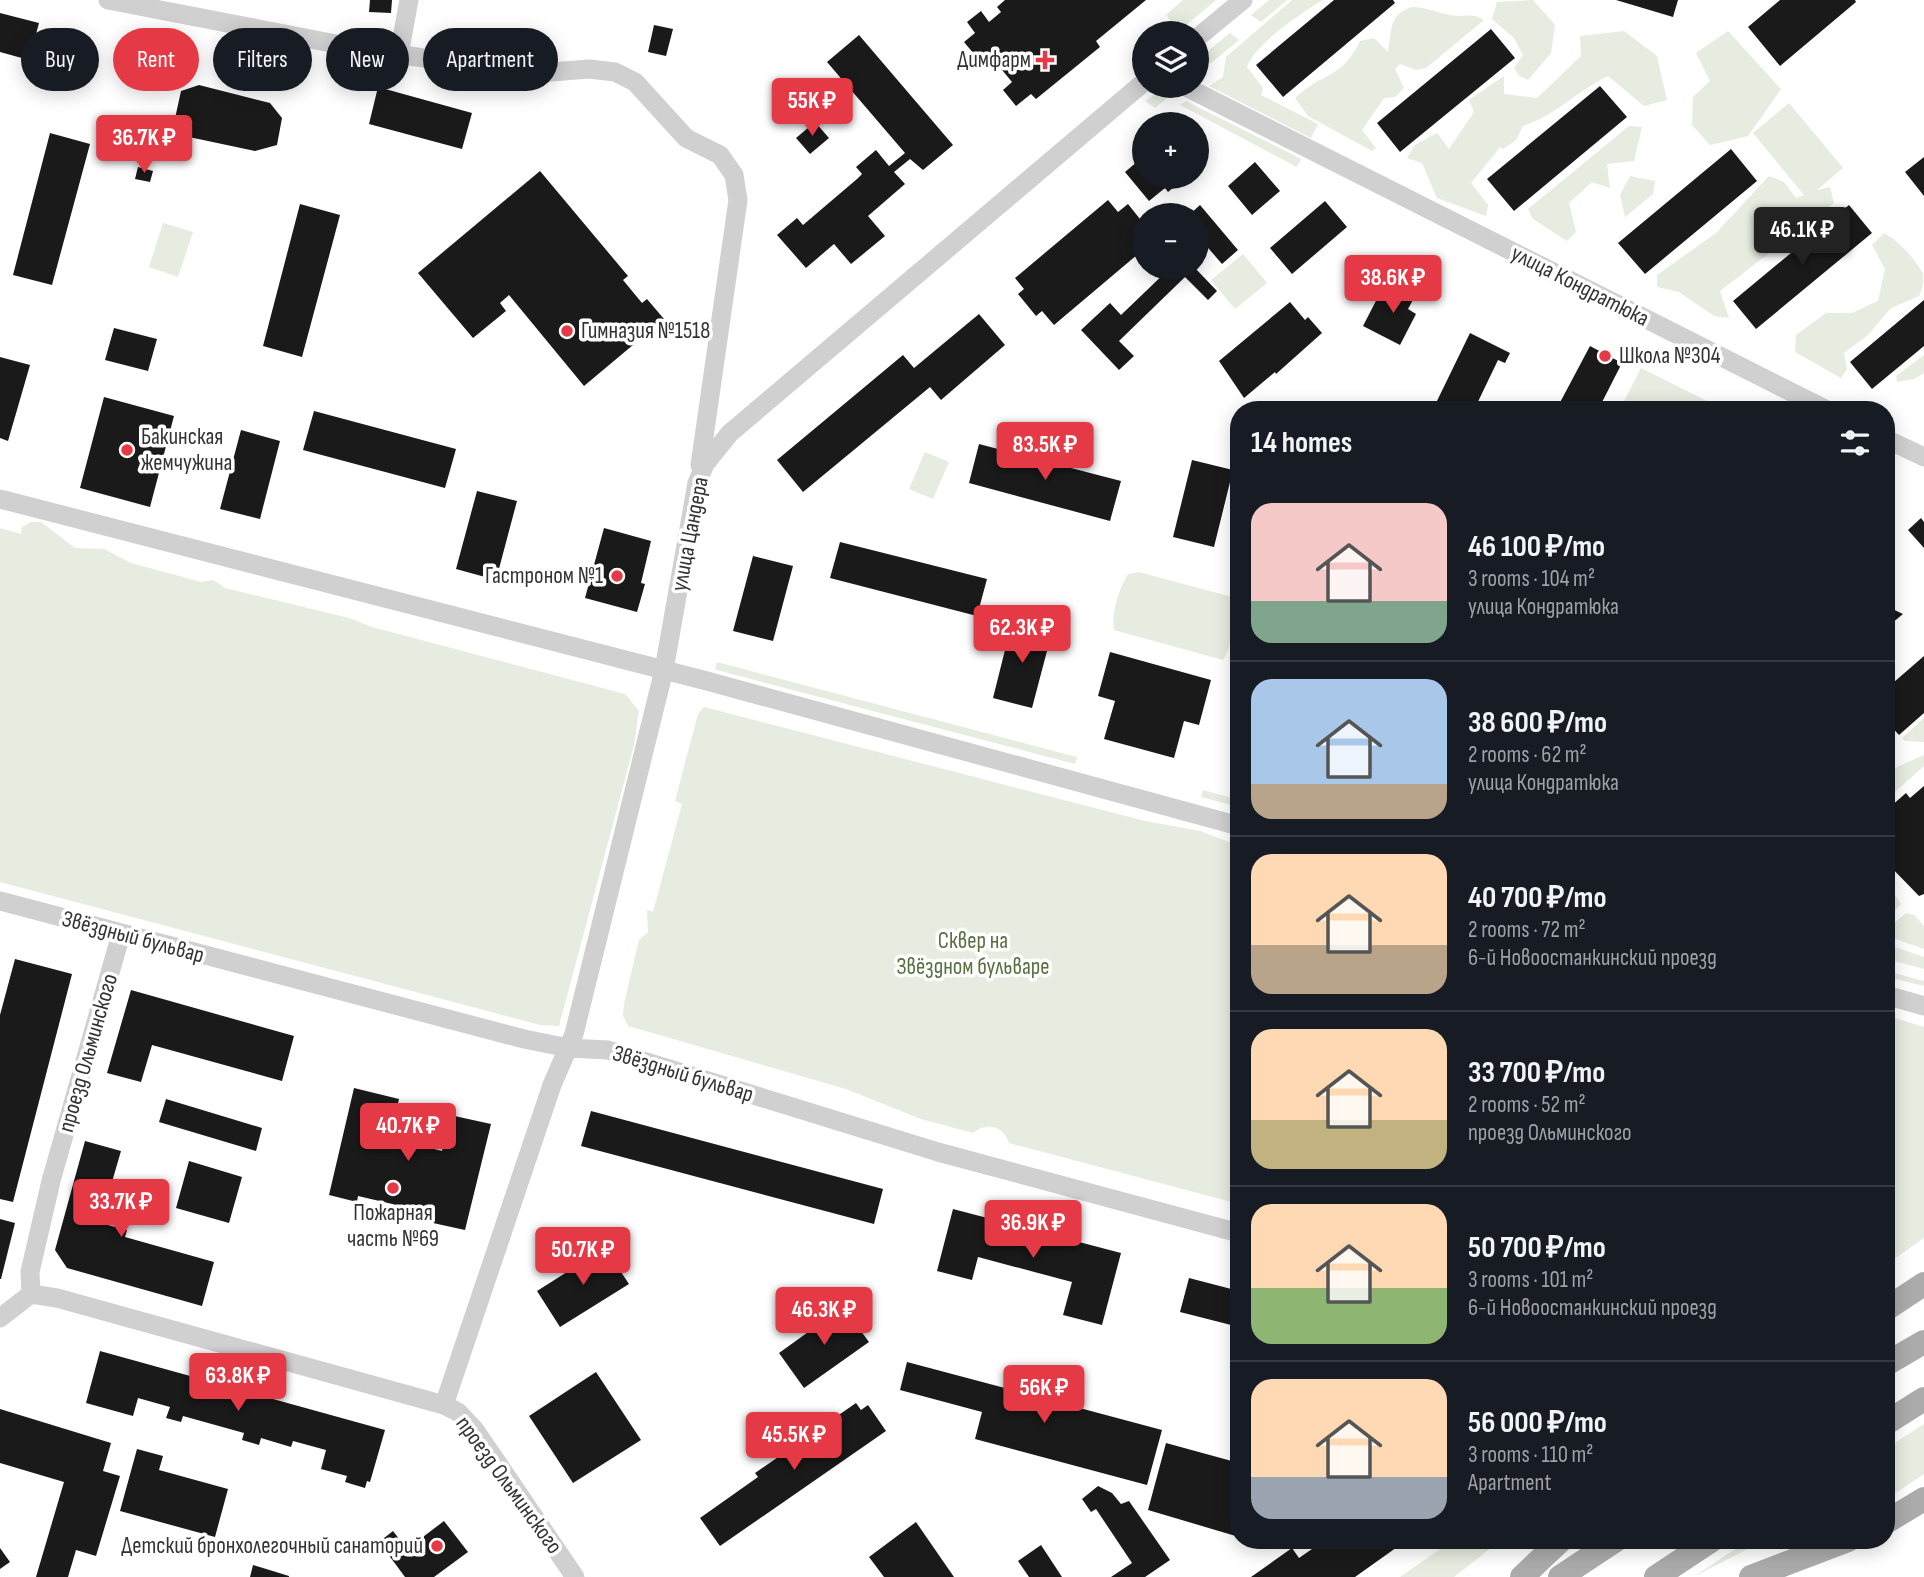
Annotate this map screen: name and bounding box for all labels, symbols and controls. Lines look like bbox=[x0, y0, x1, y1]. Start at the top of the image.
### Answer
map controls bbox=[1132, 21, 1209, 280]
button: layers bbox=[1132, 21, 1209, 98]
chip: Buy bbox=[21, 28, 99, 91]
chip: Rent bbox=[113, 28, 199, 91]
chip: Filters bbox=[213, 28, 312, 91]
chip: New bbox=[326, 28, 409, 91]
chip: Apartment bbox=[423, 28, 558, 91]
place label: Димфарм bbox=[957, 46, 1031, 74]
marker: Димфарм bbox=[1037, 52, 1053, 68]
pin: 55K ₽ bbox=[763, 78, 861, 138]
text: 55K ₽ bbox=[788, 87, 836, 115]
button: + bbox=[1132, 112, 1209, 189]
pin: 36.7K ₽ bbox=[79, 116, 209, 175]
text: 36.7K ₽ bbox=[112, 124, 176, 152]
button: − bbox=[1132, 203, 1209, 280]
pin: 46.1K ₽ bbox=[1737, 208, 1867, 267]
text: 46.1K ₽ bbox=[1770, 216, 1834, 244]
street label: улица Кондратюка bbox=[1506, 239, 1654, 333]
pin: 38.6K ₽ bbox=[1328, 256, 1458, 315]
text: 38.6K ₽ bbox=[1360, 264, 1426, 292]
place label: Гимназия №1518 bbox=[581, 317, 710, 345]
marker: Гимназия №1518 bbox=[559, 323, 575, 339]
place label: Школа №304 bbox=[1619, 342, 1721, 370]
marker: Школа №304 bbox=[1597, 348, 1613, 364]
pin: 83.5K ₽ bbox=[980, 422, 1110, 482]
place label: Бакинская жемчужина bbox=[141, 423, 232, 477]
icon: filters bbox=[1836, 424, 1874, 462]
text: 14 homes bbox=[1251, 425, 1352, 461]
text: 83.5K ₽ bbox=[1013, 431, 1077, 459]
marker: Бакинская жемчужина bbox=[119, 442, 135, 458]
street label: улица Цандера bbox=[665, 474, 715, 594]
text: 46 100 ₽/mo bbox=[1468, 529, 1605, 565]
icon: home bbox=[1307, 531, 1391, 615]
place label: Гастроном №1 bbox=[485, 562, 603, 590]
text: 3 rooms · 104 m² bbox=[1468, 565, 1595, 593]
marker: Гастроном №1 bbox=[609, 568, 625, 584]
text: улица Кондратюка bbox=[1468, 593, 1619, 621]
pin: 62.3K ₽ bbox=[957, 606, 1087, 665]
text: 62.3K ₽ bbox=[990, 614, 1054, 642]
text: 38 600 ₽/mo bbox=[1468, 705, 1607, 741]
icon: home bbox=[1307, 707, 1391, 791]
text: 2 rooms · 62 m² bbox=[1468, 741, 1587, 769]
text: улица Кондратюка bbox=[1468, 769, 1619, 797]
text: 40 700 ₽/mo bbox=[1468, 880, 1607, 916]
icon: home bbox=[1307, 882, 1391, 966]
street label: Звёздный бульвар bbox=[59, 905, 207, 969]
text: 2 rooms · 72 m² bbox=[1468, 916, 1586, 944]
park label: Сквер на Звёздном бульваре bbox=[896, 927, 1050, 981]
text: 6-й Новоостанкинский проезд bbox=[1468, 944, 1717, 972]
street label: проезд Ольминского bbox=[52, 970, 124, 1136]
street label: Звёздный бульвар bbox=[609, 1039, 757, 1109]
text: 33 700 ₽/mo bbox=[1468, 1055, 1605, 1091]
icon: home bbox=[1307, 1057, 1391, 1141]
text: 2 rooms · 52 m² bbox=[1468, 1091, 1586, 1119]
pin: 40.7K ₽ bbox=[343, 1104, 473, 1163]
text: 40.7K ₽ bbox=[376, 1112, 440, 1140]
text: проезд Ольминского bbox=[1468, 1119, 1632, 1147]
pin: 33.7K ₽ bbox=[56, 1180, 186, 1239]
marker: Пожарная часть №69 bbox=[385, 1180, 401, 1196]
text: 33.7K ₽ bbox=[89, 1188, 153, 1216]
place label: Пожарная часть №69 bbox=[347, 1199, 439, 1253]
pin: 36.9K ₽ bbox=[968, 1200, 1098, 1260]
text: 36.9K ₽ bbox=[1001, 1209, 1065, 1237]
pin: 50.7K ₽ bbox=[518, 1228, 648, 1287]
text: 50 700 ₽/mo bbox=[1468, 1230, 1606, 1266]
icon: home bbox=[1307, 1232, 1391, 1316]
text: 50.7K ₽ bbox=[551, 1236, 615, 1264]
text: 3 rooms · 101 m² bbox=[1468, 1266, 1593, 1294]
pin: 46.3K ₽ bbox=[759, 1288, 889, 1347]
text: 6-й Новоостанкинский проезд bbox=[1468, 1294, 1717, 1322]
text: 46.3K ₽ bbox=[791, 1296, 857, 1324]
pin: 63.8K ₽ bbox=[173, 1354, 303, 1413]
text: 63.8K ₽ bbox=[205, 1362, 271, 1390]
pin: 56K ₽ bbox=[995, 1366, 1093, 1425]
text: 56K ₽ bbox=[1019, 1374, 1069, 1402]
text: 56 000 ₽/mo bbox=[1468, 1405, 1607, 1441]
icon: home bbox=[1307, 1407, 1391, 1491]
street label: проезд Ольминского bbox=[450, 1411, 568, 1559]
pin: 45.5K ₽ bbox=[729, 1412, 859, 1472]
text: 45.5K ₽ bbox=[762, 1421, 826, 1449]
text: 3 rooms · 110 m² bbox=[1468, 1441, 1593, 1469]
text: Apartment bbox=[1468, 1469, 1552, 1497]
place label: Детский бронхолегочный санаторий bbox=[121, 1532, 423, 1560]
marker: Детский бронхолегочный санаторий bbox=[429, 1538, 445, 1554]

